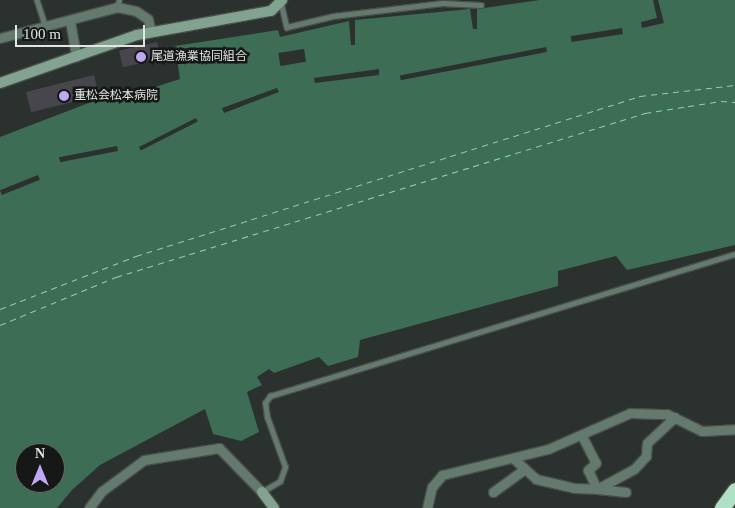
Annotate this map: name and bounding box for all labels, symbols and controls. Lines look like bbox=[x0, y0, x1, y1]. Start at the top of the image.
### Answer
scale bar bbox=[18, 15, 148, 47]
text: 100 m bbox=[23, 26, 61, 42]
place label: 尾道漁業協同組合 bbox=[151, 50, 247, 64]
marker: 尾道漁業協同組合 bbox=[135, 51, 147, 63]
place label: 重松会松本病院 bbox=[74, 89, 158, 103]
marker: 重松会松本病院 bbox=[58, 90, 70, 102]
north arrow bbox=[15, 443, 65, 493]
text: N bbox=[35, 446, 45, 461]

